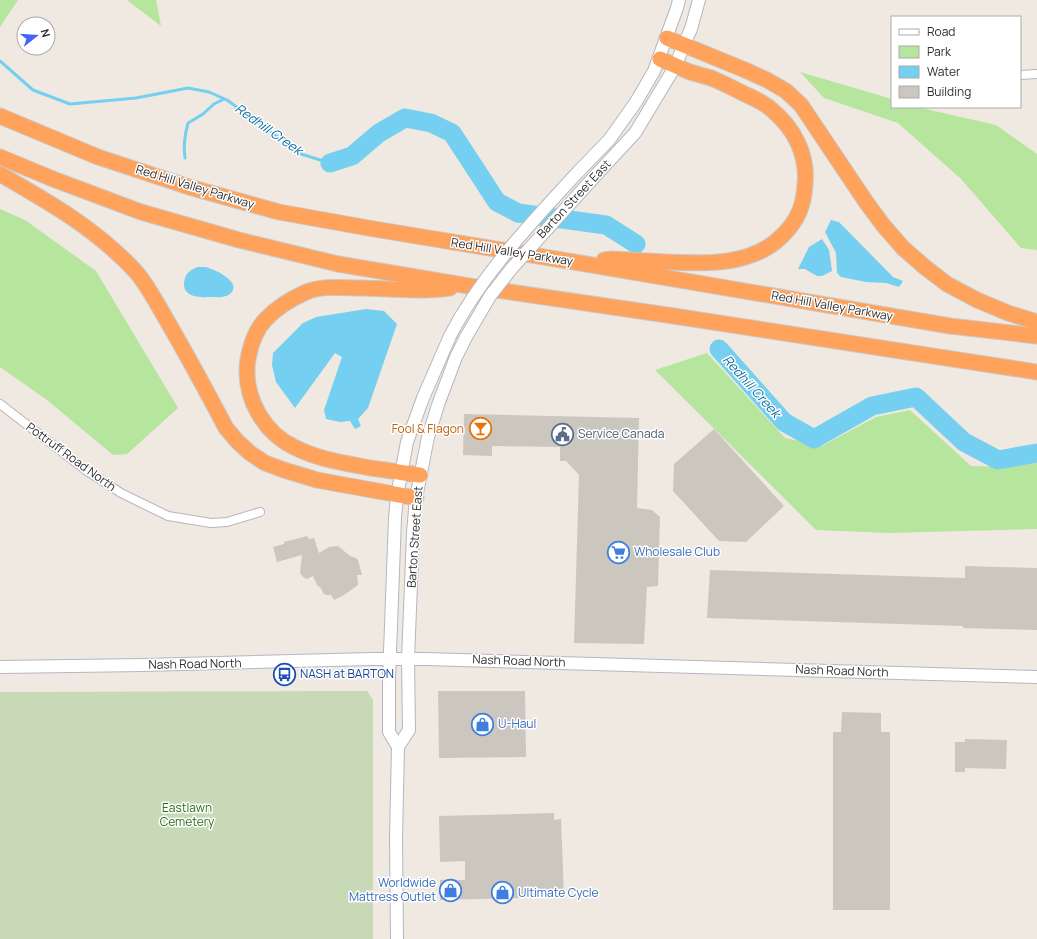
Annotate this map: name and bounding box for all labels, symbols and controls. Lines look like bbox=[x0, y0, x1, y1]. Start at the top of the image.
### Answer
north arrow bbox=[16, 16, 56, 56]
legend bbox=[891, 16, 1021, 108]
text: Road bbox=[927, 23, 955, 40]
text: N bbox=[38, 27, 54, 39]
text: Park bbox=[927, 43, 952, 60]
text: Water bbox=[927, 63, 961, 80]
text: Building bbox=[927, 83, 971, 100]
water label: Redhill Creek bbox=[232, 99, 308, 160]
street label: Barton Street East bbox=[533, 155, 615, 242]
street label: Red Hill Valley Parkway bbox=[134, 160, 257, 213]
street label: Red Hill Valley Parkway bbox=[450, 233, 575, 270]
street label: Red Hill Valley Parkway bbox=[770, 286, 895, 325]
water label: Redhill Creek bbox=[719, 351, 787, 423]
bar icon: Fool & Flagon bbox=[467, 416, 493, 442]
street label: Pottruff Road North bbox=[23, 418, 120, 495]
place label: Fool & Flagon bbox=[392, 420, 464, 437]
public building icon: Service Canada bbox=[549, 421, 575, 447]
place label: Service Canada bbox=[578, 425, 664, 442]
street label: Barton Street East bbox=[402, 485, 427, 588]
supermarket icon: Wholesale Club bbox=[605, 539, 631, 565]
place label: Wholesale Club bbox=[634, 543, 720, 560]
street label: Nash Road North bbox=[472, 650, 566, 671]
street label: Nash Road North bbox=[148, 654, 242, 673]
street label: Nash Road North bbox=[795, 660, 889, 681]
bus stop icon: NASH at BARTON bbox=[271, 661, 297, 687]
place label: NASH at BARTON bbox=[300, 665, 394, 682]
shop icon: U-Haul bbox=[469, 711, 495, 737]
place label: U-Haul bbox=[498, 715, 536, 732]
park label: Eastlawn Cemetery bbox=[160, 799, 215, 830]
place label: Worldwide Mattress Outlet bbox=[349, 874, 436, 905]
shop icon: Worldwide Mattress Outlet bbox=[438, 877, 464, 903]
shop icon: Ultimate Cycle bbox=[489, 880, 515, 906]
place label: Ultimate Cycle bbox=[518, 884, 599, 901]

